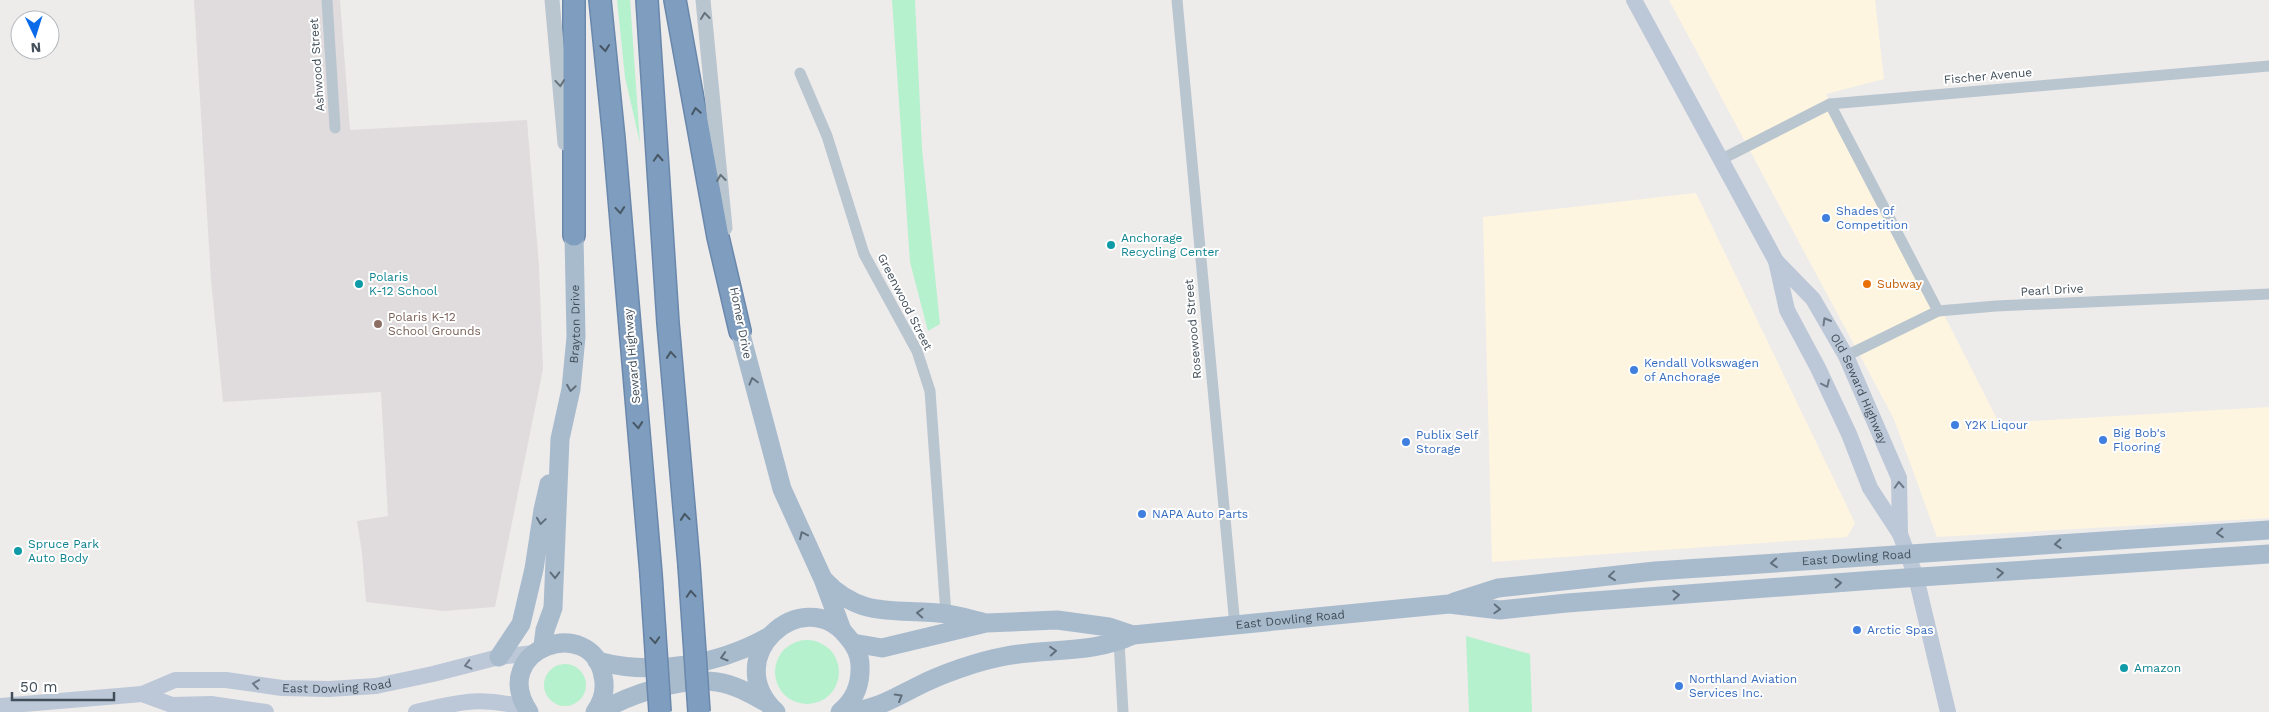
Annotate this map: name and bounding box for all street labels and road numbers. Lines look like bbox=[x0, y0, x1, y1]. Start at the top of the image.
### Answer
street label: Ashwood Street bbox=[307, 18, 327, 112]
street label: Fischer Avenue bbox=[1943, 65, 2033, 87]
street label: Greenwood Street bbox=[875, 251, 935, 353]
street label: Rosewood Street bbox=[1182, 279, 1204, 379]
street label: Pearl Drive bbox=[2020, 281, 2084, 299]
street label: Brayton Drive bbox=[566, 284, 583, 364]
street label: Homer Drive bbox=[727, 286, 755, 360]
street label: Seward Highway bbox=[621, 307, 643, 404]
street label: Old Seward Highway bbox=[1827, 331, 1891, 447]
street label: East Dowling Road bbox=[1801, 547, 1912, 568]
street label: East Dowling Road bbox=[1235, 607, 1346, 632]
street label: East Dowling Road bbox=[282, 676, 393, 696]

